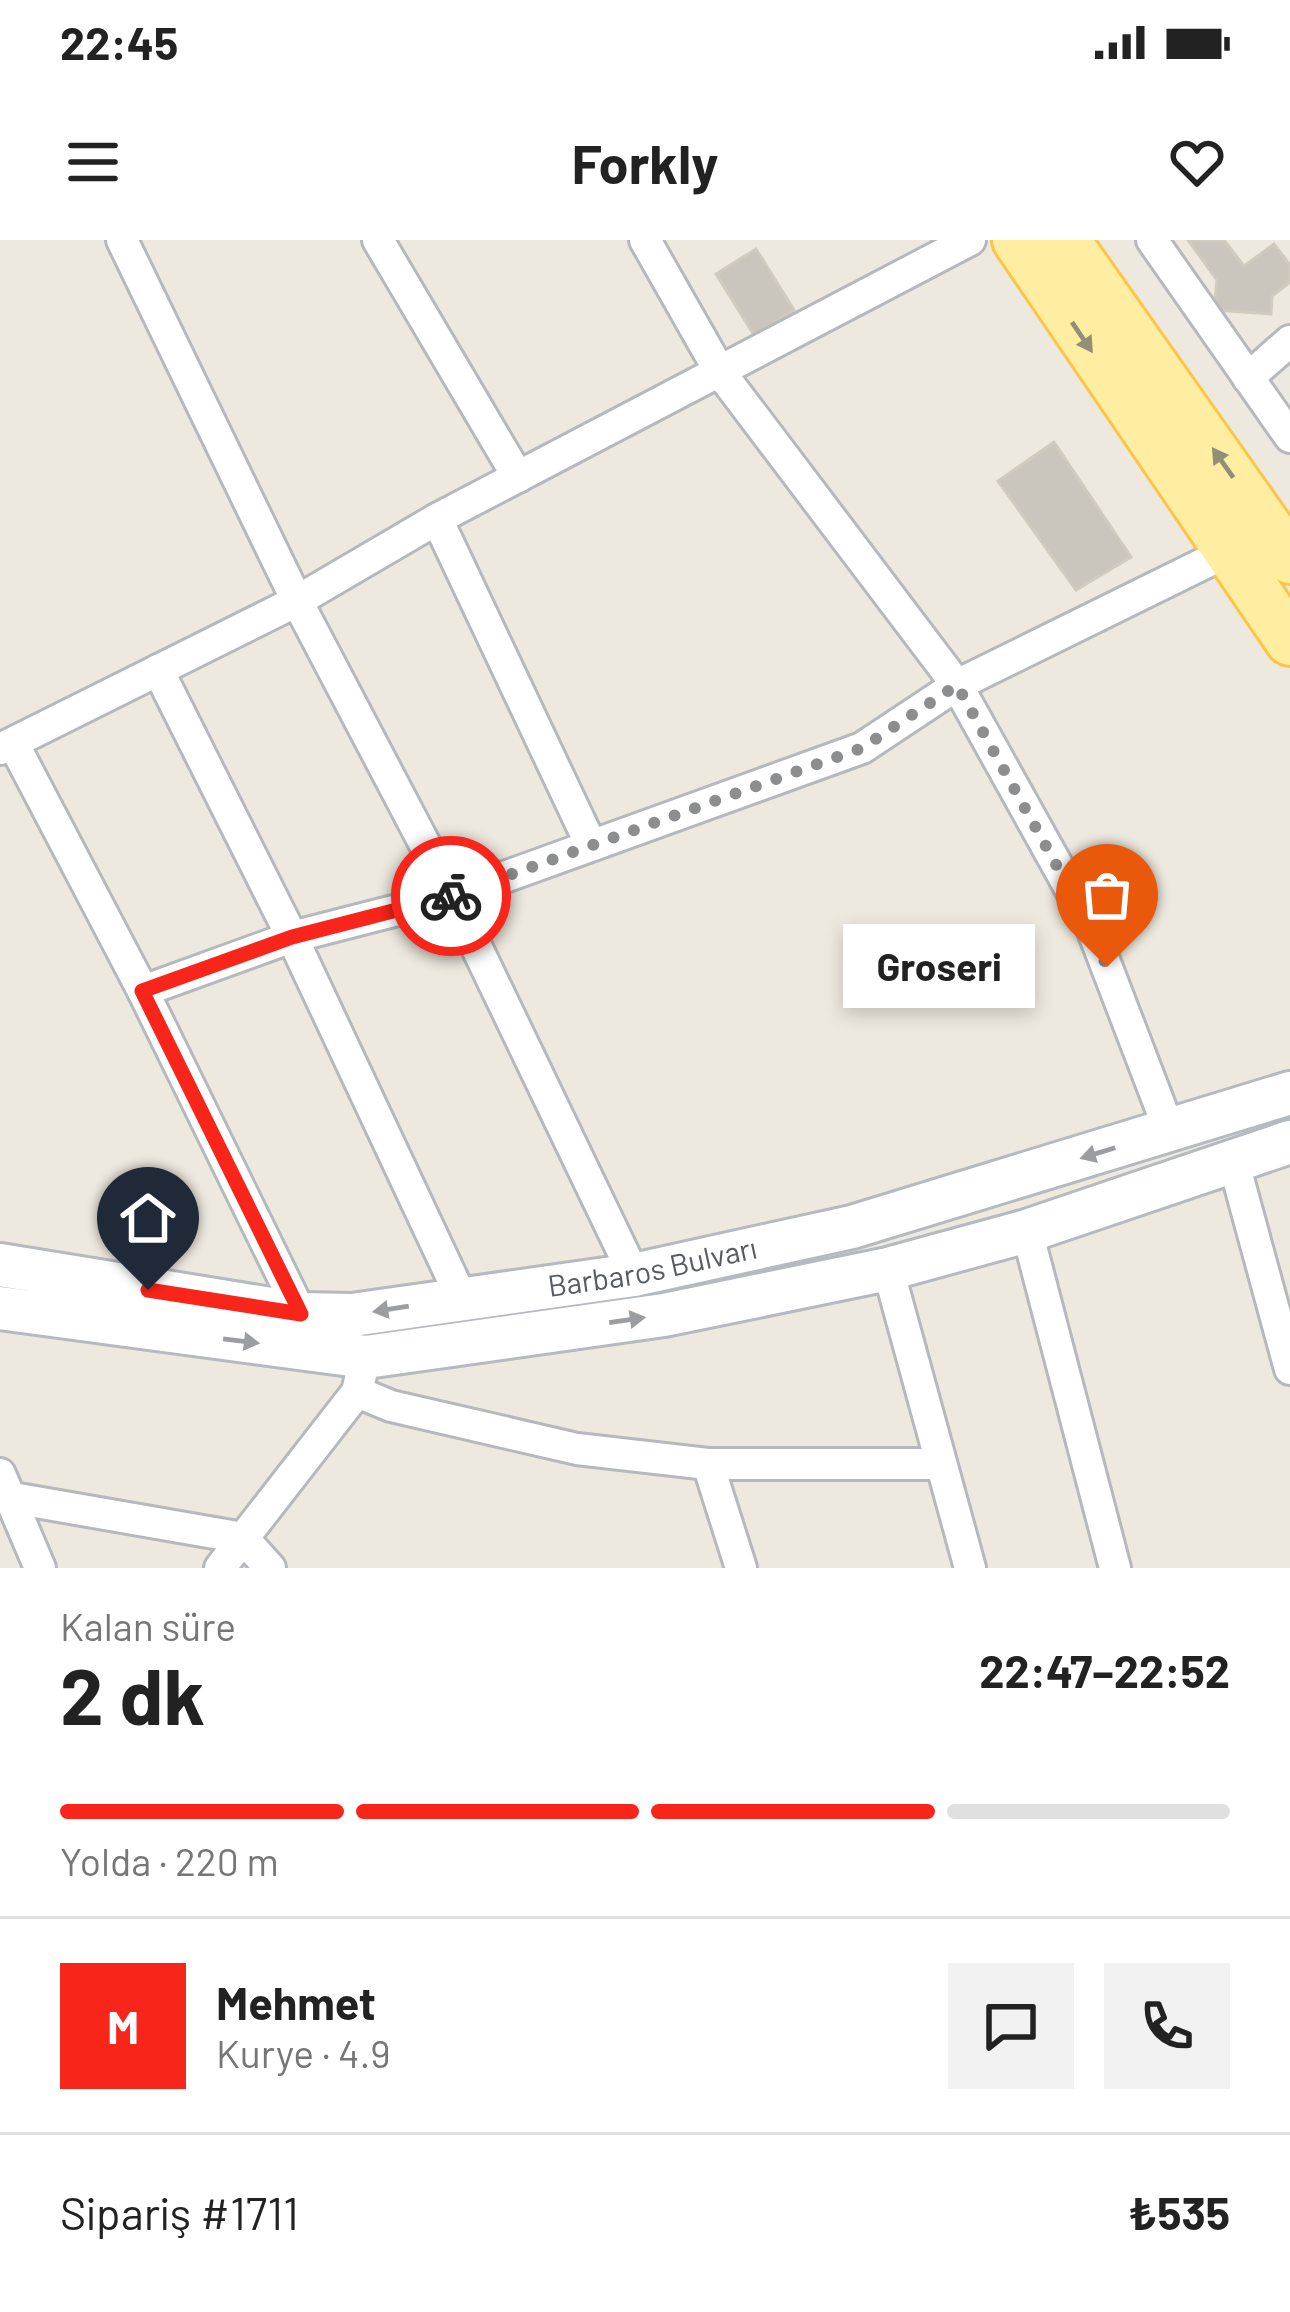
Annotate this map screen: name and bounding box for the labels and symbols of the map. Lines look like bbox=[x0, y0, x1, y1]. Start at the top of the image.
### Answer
one-way arrow bbox=[1070, 321, 1093, 353]
one-way arrow bbox=[1211, 447, 1235, 479]
courier bbox=[391, 836, 511, 956]
pin bbox=[1056, 844, 1158, 967]
callout: Groseri bbox=[843, 925, 1035, 1009]
one-way arrow bbox=[1079, 1145, 1116, 1163]
pin bbox=[97, 1167, 199, 1290]
street label: Barbaros Bulvarı bbox=[545, 1229, 760, 1303]
one-way arrow bbox=[372, 1300, 409, 1319]
one-way arrow bbox=[609, 1310, 646, 1329]
one-way arrow bbox=[223, 1332, 260, 1351]

